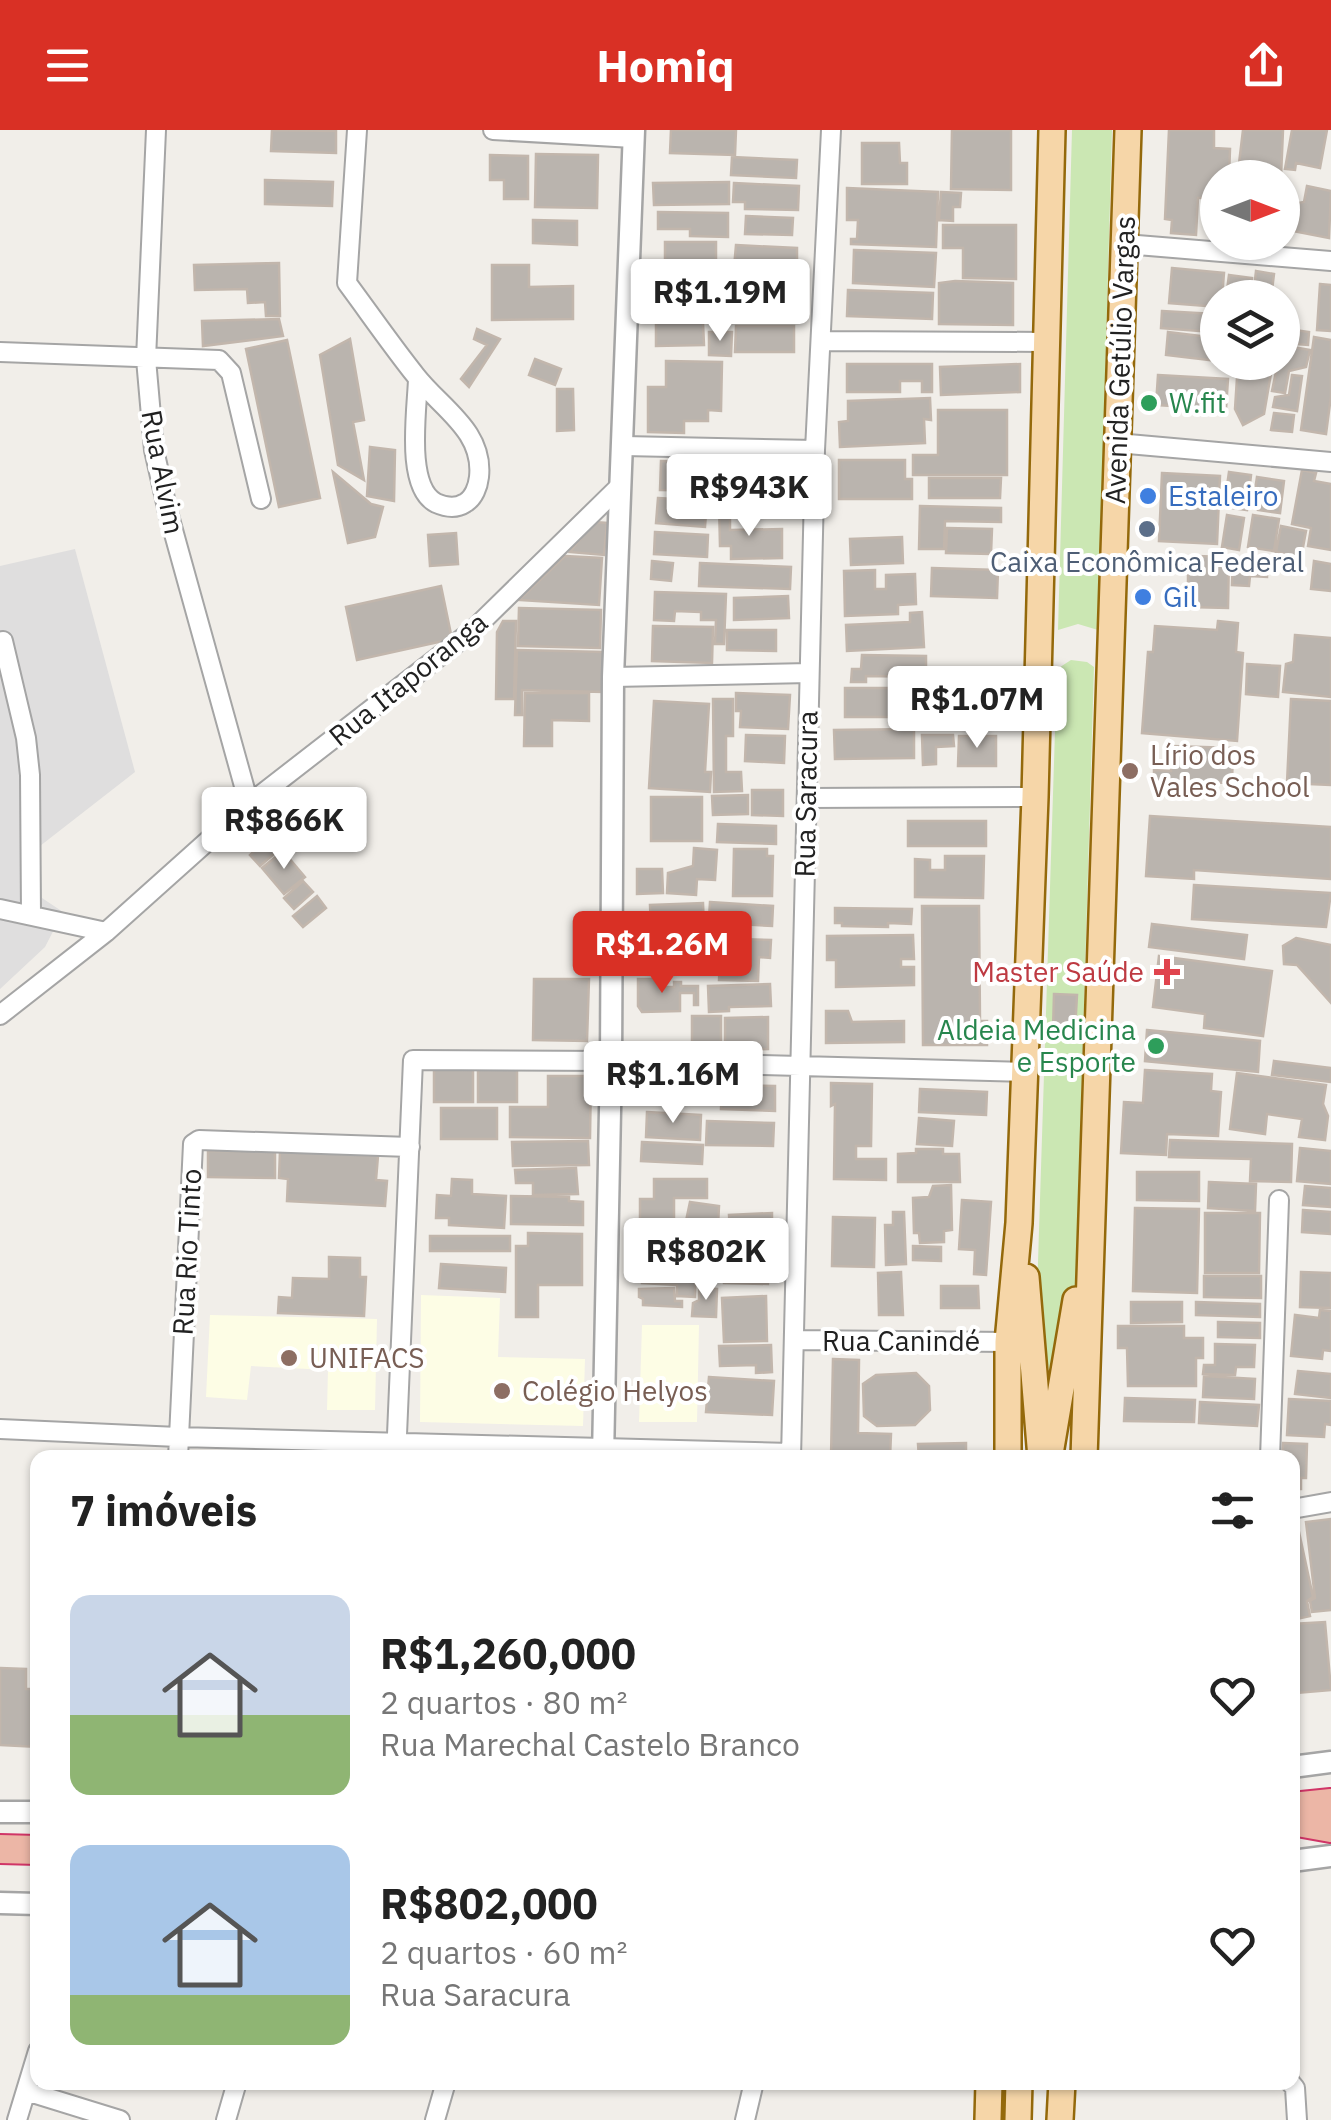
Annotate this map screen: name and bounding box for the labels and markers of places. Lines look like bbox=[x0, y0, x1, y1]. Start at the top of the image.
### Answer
pin: R$1.19M bbox=[628, 259, 812, 344]
place label: W.fit bbox=[1169, 384, 1226, 421]
marker: W.fit bbox=[1138, 392, 1160, 414]
pin: R$943K bbox=[668, 454, 830, 539]
place label: Estaleiro bbox=[1168, 477, 1278, 514]
marker: Estaleiro bbox=[1137, 485, 1159, 507]
marker: Caixa Econômica Federal bbox=[1136, 518, 1158, 540]
place label: Caixa Econômica Federal bbox=[990, 543, 1304, 580]
place label: Gil bbox=[1163, 578, 1197, 615]
marker: Gil bbox=[1132, 586, 1154, 608]
pin: R$1.07M bbox=[885, 666, 1069, 751]
place label: Lírio dos Vales School bbox=[1150, 736, 1310, 805]
marker: Lírio dos Vales School bbox=[1119, 760, 1141, 782]
pin: R$866K bbox=[203, 787, 365, 872]
pin: R$1.26M bbox=[570, 911, 754, 996]
place label: Master Saúde bbox=[972, 953, 1144, 990]
marker: Master Saúde bbox=[1154, 959, 1180, 985]
place label: Aldeia Medicina e Esporte bbox=[937, 1011, 1136, 1080]
marker: Aldeia Medicina e Esporte bbox=[1145, 1035, 1167, 1057]
pin: R$1.16M bbox=[581, 1041, 765, 1126]
pin: R$802K bbox=[625, 1218, 787, 1303]
place label: UNIFACS bbox=[309, 1339, 425, 1376]
marker: UNIFACS bbox=[278, 1347, 300, 1369]
place label: Colégio Helyos bbox=[522, 1372, 708, 1409]
marker: Colégio Helyos bbox=[491, 1380, 513, 1402]

